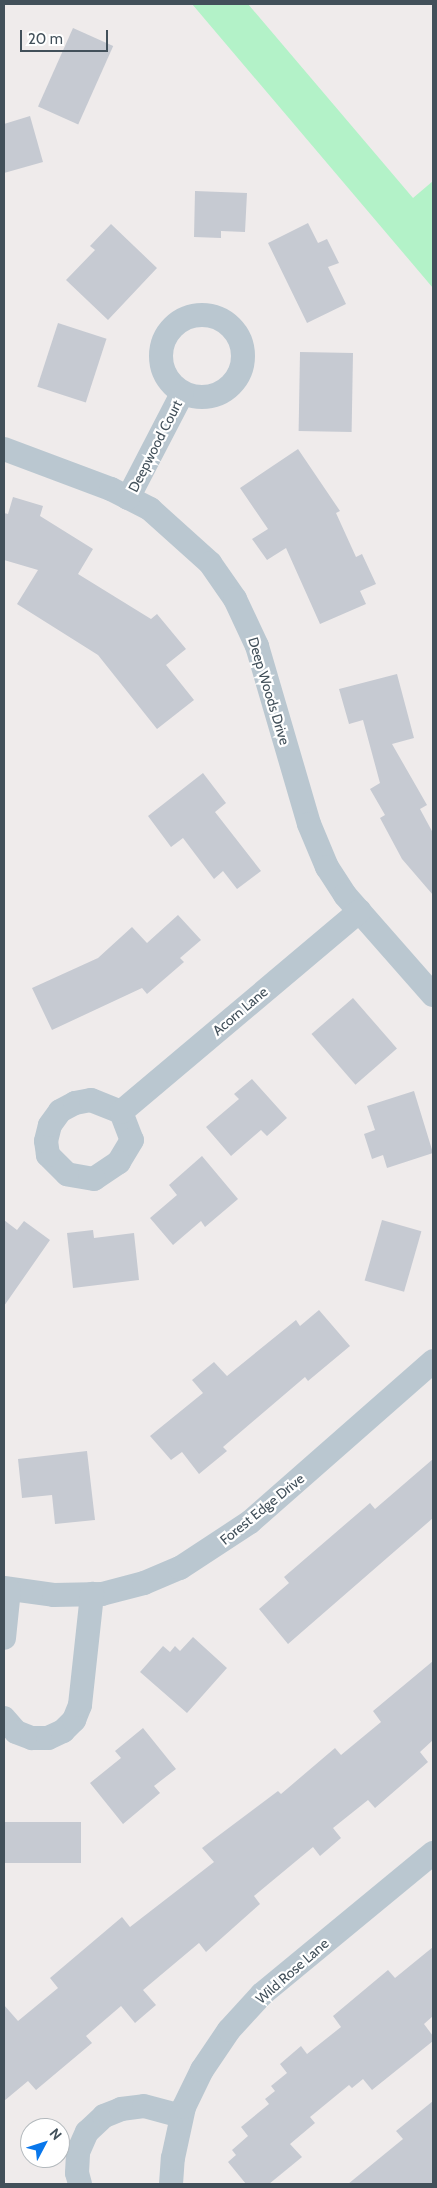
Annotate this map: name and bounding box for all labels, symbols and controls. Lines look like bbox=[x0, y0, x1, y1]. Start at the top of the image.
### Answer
scale bar bbox=[22, 20, 110, 52]
text: 20 m bbox=[28, 30, 63, 48]
street label: Deepwood Court bbox=[125, 397, 185, 495]
street label: Deep Woods Drive bbox=[245, 635, 293, 747]
street label: Acorn Lane bbox=[209, 983, 271, 1039]
street label: Forest Edge Drive bbox=[217, 1470, 307, 1548]
street label: Wild Rose Lane bbox=[252, 1935, 332, 2007]
north arrow bbox=[20, 2118, 70, 2168]
text: N bbox=[46, 2124, 66, 2144]

